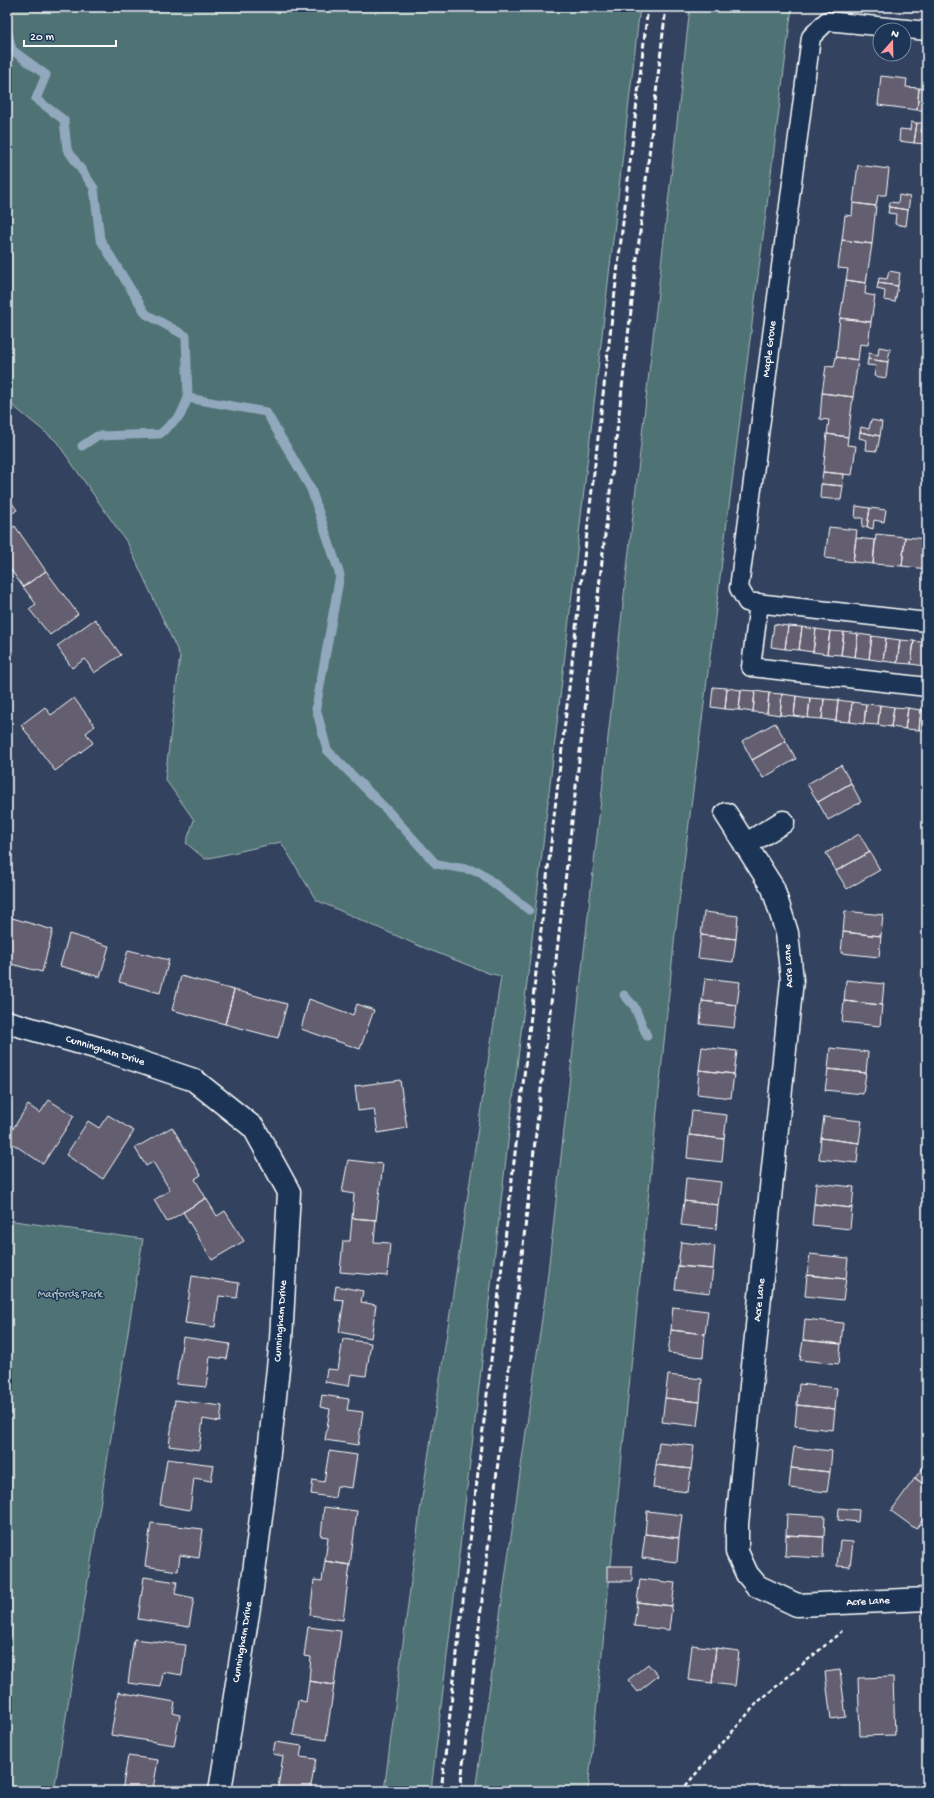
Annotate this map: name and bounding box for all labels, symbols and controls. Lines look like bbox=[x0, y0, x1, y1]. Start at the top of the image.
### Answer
scale bar bbox=[24, 22, 116, 48]
north arrow bbox=[872, 22, 912, 62]
text: N bbox=[889, 28, 900, 41]
text: 20 m bbox=[30, 31, 55, 45]
street label: Maple Grove bbox=[761, 320, 779, 378]
street label: Acre Lane bbox=[782, 944, 796, 988]
street label: Cunningham Drive bbox=[64, 1033, 146, 1069]
street label: Acre Lane bbox=[752, 1277, 768, 1322]
street label: Cunningham Drive bbox=[272, 1279, 290, 1362]
park label: Marfords Park bbox=[38, 1288, 103, 1301]
street label: Acre Lane bbox=[846, 1595, 890, 1609]
street label: Cunningham Drive bbox=[231, 1600, 255, 1683]

